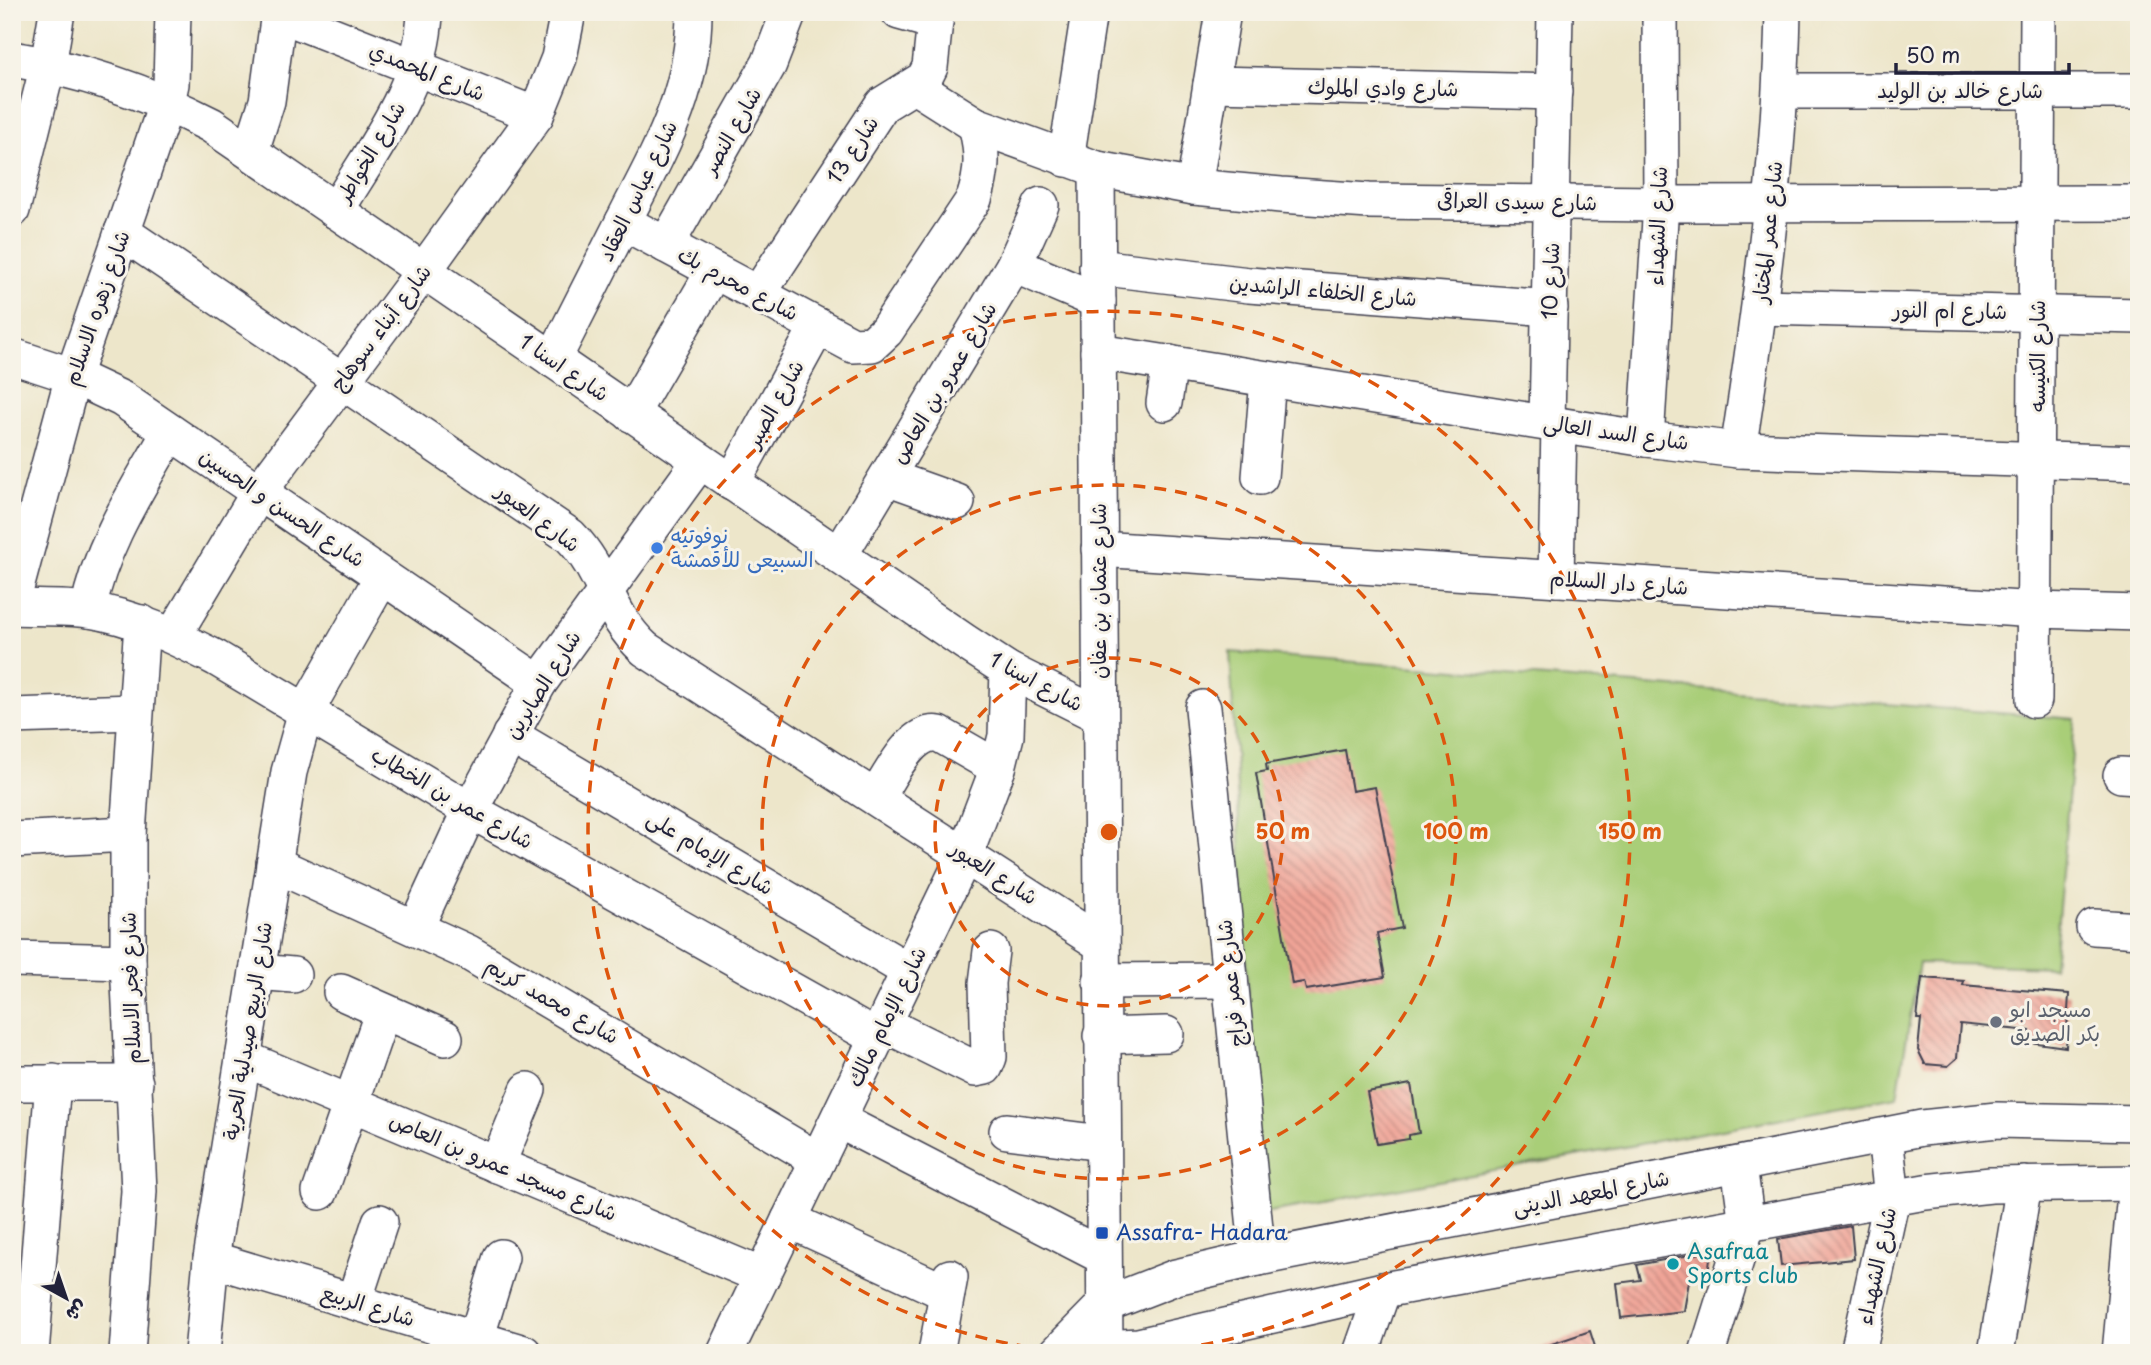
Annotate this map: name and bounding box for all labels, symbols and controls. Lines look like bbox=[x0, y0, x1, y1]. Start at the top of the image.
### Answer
street label: شارع المحمدي bbox=[365, 32, 490, 109]
scale bar bbox=[1896, 32, 2069, 76]
text: 50 m bbox=[1906, 38, 1960, 70]
street label: شارع وادي الملوك bbox=[1307, 69, 1459, 104]
street label: شارع خالد بن الوليد bbox=[1877, 73, 2043, 106]
street label: شارع النصر bbox=[691, 80, 769, 182]
street label: شارع الخواطر bbox=[325, 94, 413, 210]
street label: شارع 13 bbox=[817, 108, 886, 190]
street label: شارع عباس العقاد bbox=[588, 114, 685, 267]
street label: شارع عمر المختار bbox=[1742, 159, 1790, 307]
street label: شارع الشهداء bbox=[1638, 166, 1675, 286]
street label: شارع سيدى العراقى bbox=[1437, 183, 1597, 218]
street label: شارع زهره الاسلام bbox=[54, 226, 139, 390]
street label: شارع محرم بك bbox=[672, 237, 805, 329]
street label: شارع 10 bbox=[1532, 242, 1567, 320]
street label: شارع أبناء سوهاج bbox=[321, 257, 439, 398]
street label: شارع الخلفاء الراشدين bbox=[1228, 265, 1418, 314]
street label: شارع ام النور bbox=[1891, 292, 2007, 328]
street label: شارع عمرو بن العاص bbox=[881, 295, 1004, 470]
street label: شارع الكنيسه bbox=[2020, 300, 2053, 412]
street label: شارع اسنا 1 bbox=[513, 325, 616, 409]
street label: شارع الصبر bbox=[735, 353, 812, 455]
street label: شارع السد العالى bbox=[1541, 405, 1691, 458]
street label: شارع الحسن و الحسين bbox=[193, 439, 372, 575]
street label: شارع العبور bbox=[488, 473, 588, 560]
street label: شارع عثمان بن عفان bbox=[1081, 503, 1114, 679]
place label: نوفوتيه السبيعى للأقمشة bbox=[671, 518, 814, 574]
marker: نوفوتيه السبيعى للأقمشة bbox=[649, 540, 665, 556]
street label: شارع دار السلام bbox=[1549, 560, 1689, 604]
street label: شارع الصابرين bbox=[495, 623, 588, 745]
street label: شارع اسنا 1 bbox=[984, 642, 1089, 719]
street label: شارع عمر بن الخطاب bbox=[366, 737, 540, 857]
street label: شارع الإمام على bbox=[641, 801, 780, 903]
text: 50 m bbox=[1256, 814, 1310, 846]
text: 100 m bbox=[1423, 814, 1489, 846]
text: 150 m bbox=[1598, 814, 1662, 846]
centre of rings bbox=[1097, 820, 1121, 844]
street label: شارع العبور bbox=[943, 830, 1045, 912]
street label: شارع فجر الاسلام bbox=[110, 911, 150, 1065]
street label: شارع عمر فراج bbox=[1206, 918, 1253, 1048]
street label: شارع الربيع صيدلية الحرية bbox=[213, 919, 280, 1142]
street label: شارع الإمام مالك bbox=[837, 940, 935, 1093]
street label: شارع محمد كريم bbox=[479, 948, 626, 1052]
place label: مسجد ابو بكر الصديق bbox=[2008, 992, 2100, 1048]
marker: مسجد ابو بكر الصديق bbox=[1988, 1014, 2004, 1030]
street label: شارع مسجد عمرو بن العاص bbox=[385, 1103, 623, 1229]
street label: شارع المعهد الدينى bbox=[1509, 1160, 1672, 1223]
street label: شارع الشهداء bbox=[1847, 1204, 1904, 1328]
place label: Assafra- Hadara bbox=[1116, 1215, 1288, 1247]
marker: Assafra- Hadara bbox=[1094, 1225, 1110, 1241]
place label: Asafraa Sports club bbox=[1687, 1234, 1798, 1290]
marker: Asafraa Sports club bbox=[1665, 1256, 1681, 1272]
north arrow bbox=[32, 1264, 102, 1334]
street label: شارع الربيع bbox=[317, 1275, 419, 1334]
text: ش bbox=[60, 1294, 95, 1329]

